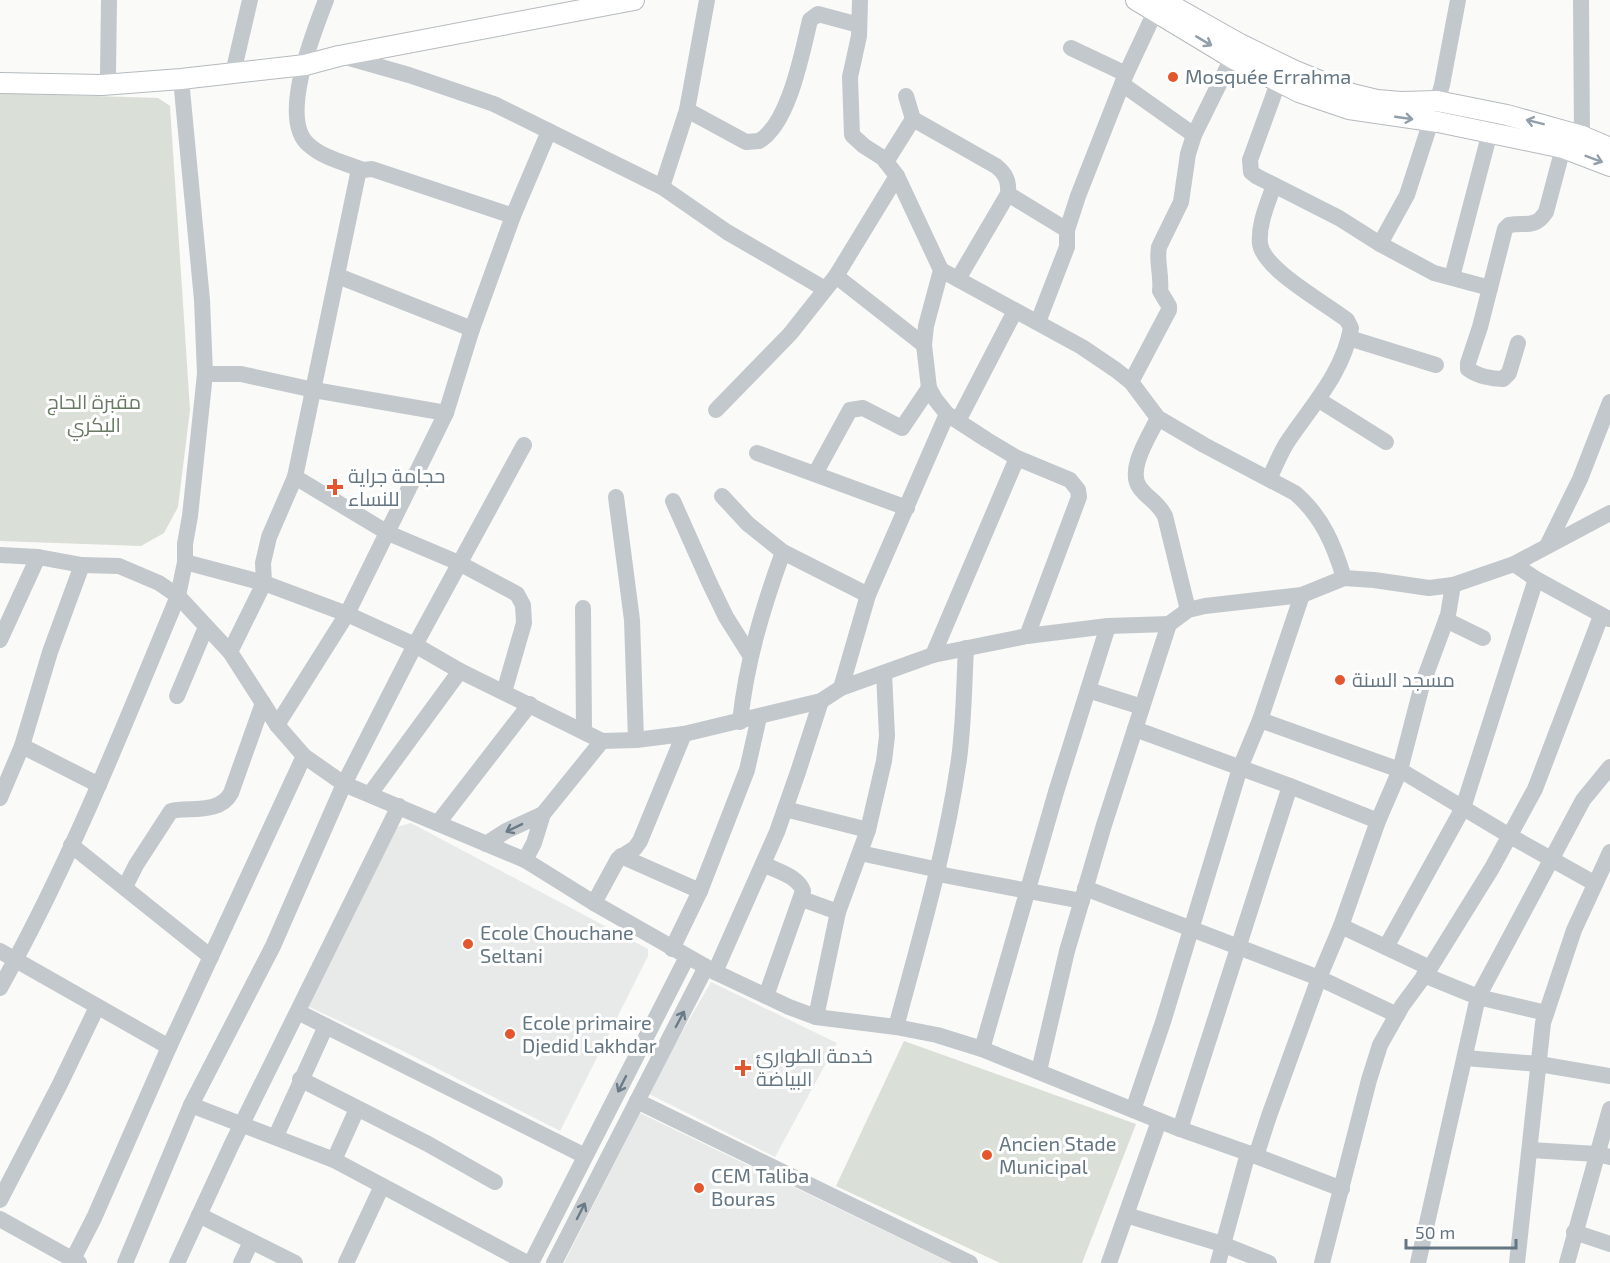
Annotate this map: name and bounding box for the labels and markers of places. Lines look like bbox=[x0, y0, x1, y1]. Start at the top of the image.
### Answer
place label: Mosquée Errahma bbox=[1185, 64, 1351, 88]
marker: Mosquée Errahma bbox=[1166, 70, 1180, 84]
place label: حجامة جراية للنساء bbox=[348, 463, 445, 510]
marker: حجامة جراية للنساء bbox=[326, 478, 344, 496]
place label: مسجد السنة bbox=[1352, 667, 1455, 691]
marker: مسجد السنة bbox=[1333, 673, 1347, 687]
place label: Ecole Chouchane Seltani bbox=[480, 920, 634, 967]
marker: Ecole Chouchane Seltani bbox=[461, 937, 475, 951]
place label: Ecole primaire Djedid Lakhdar bbox=[522, 1010, 657, 1057]
marker: Ecole primaire Djedid Lakhdar bbox=[503, 1027, 517, 1041]
place label: خدمة الطوارئ البياضة bbox=[756, 1043, 873, 1090]
marker: خدمة الطوارئ البياضة bbox=[734, 1059, 752, 1077]
place label: Ancien Stade Municipal bbox=[999, 1131, 1117, 1178]
marker: Ancien Stade Municipal bbox=[980, 1148, 994, 1162]
place label: CEM Taliba Bouras bbox=[711, 1163, 809, 1210]
marker: CEM Taliba Bouras bbox=[692, 1181, 706, 1195]

